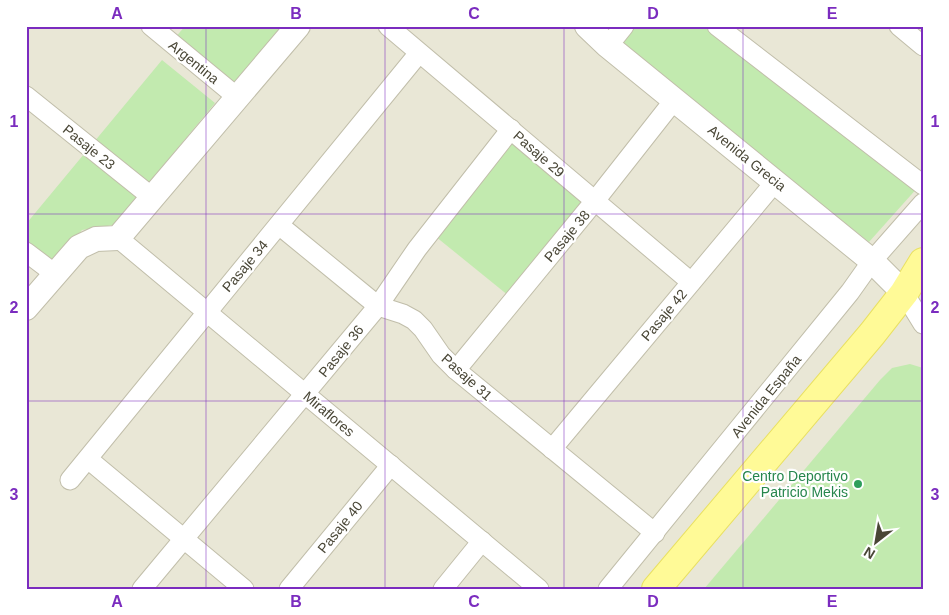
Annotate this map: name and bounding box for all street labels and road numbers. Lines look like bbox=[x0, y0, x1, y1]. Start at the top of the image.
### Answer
street label: Argentina bbox=[166, 37, 222, 87]
street label: Pasaje 23 bbox=[60, 121, 118, 173]
street label: Avenida Grecia bbox=[705, 122, 789, 194]
street label: Pasaje 29 bbox=[510, 128, 568, 181]
street label: Pasaje 38 bbox=[541, 207, 593, 265]
street label: Pasaje 34 bbox=[219, 237, 271, 295]
street label: Pasaje 42 bbox=[638, 286, 690, 344]
street label: Pasaje 36 bbox=[315, 322, 367, 380]
street label: Pasaje 31 bbox=[439, 350, 496, 404]
street label: Avenida España bbox=[728, 351, 804, 441]
street label: Miraflores bbox=[300, 388, 358, 440]
street label: Pasaje 40 bbox=[314, 498, 366, 556]

